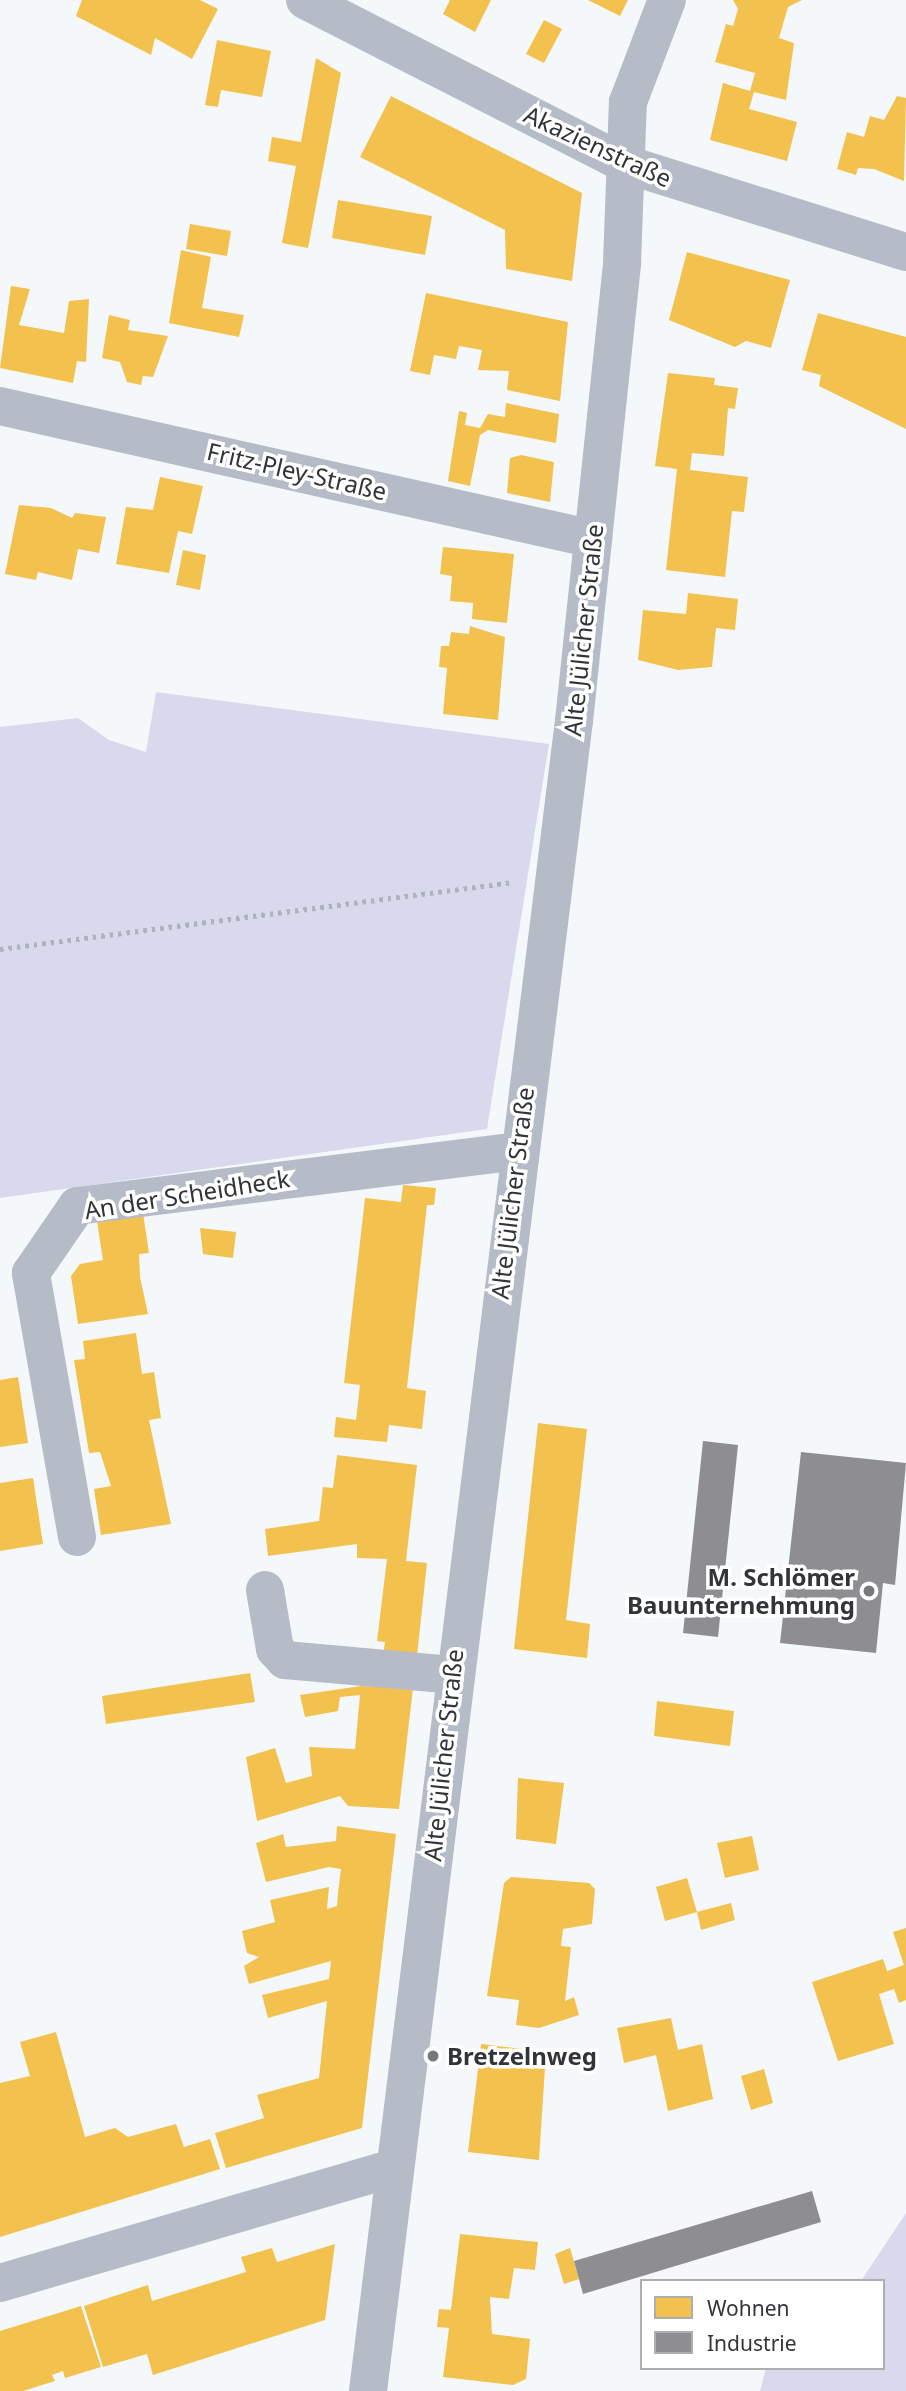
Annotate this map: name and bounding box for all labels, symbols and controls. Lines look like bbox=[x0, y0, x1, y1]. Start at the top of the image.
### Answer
street label: Akazienstraße bbox=[520, 99, 676, 193]
street label: Fritz-Pley-Straße bbox=[204, 436, 390, 506]
street label: Alte Jülicher Straße bbox=[558, 522, 608, 738]
street label: Alte Jülicher Straße bbox=[485, 1085, 539, 1301]
street label: An der Scheidheck bbox=[82, 1164, 292, 1224]
place label: M. Schlömer Bauunternehmung bbox=[627, 1563, 855, 1619]
marker: M. Schlömer Bauunternehmung bbox=[861, 1583, 877, 1599]
street label: Alte Jülicher Straße bbox=[418, 1647, 468, 1863]
place label: Bretzelnweg bbox=[447, 2042, 597, 2070]
marker: Bretzelnweg bbox=[425, 2048, 441, 2064]
legend bbox=[640, 2279, 885, 2370]
text: Wohnen bbox=[707, 2294, 790, 2322]
text: Industrie bbox=[707, 2329, 797, 2357]

